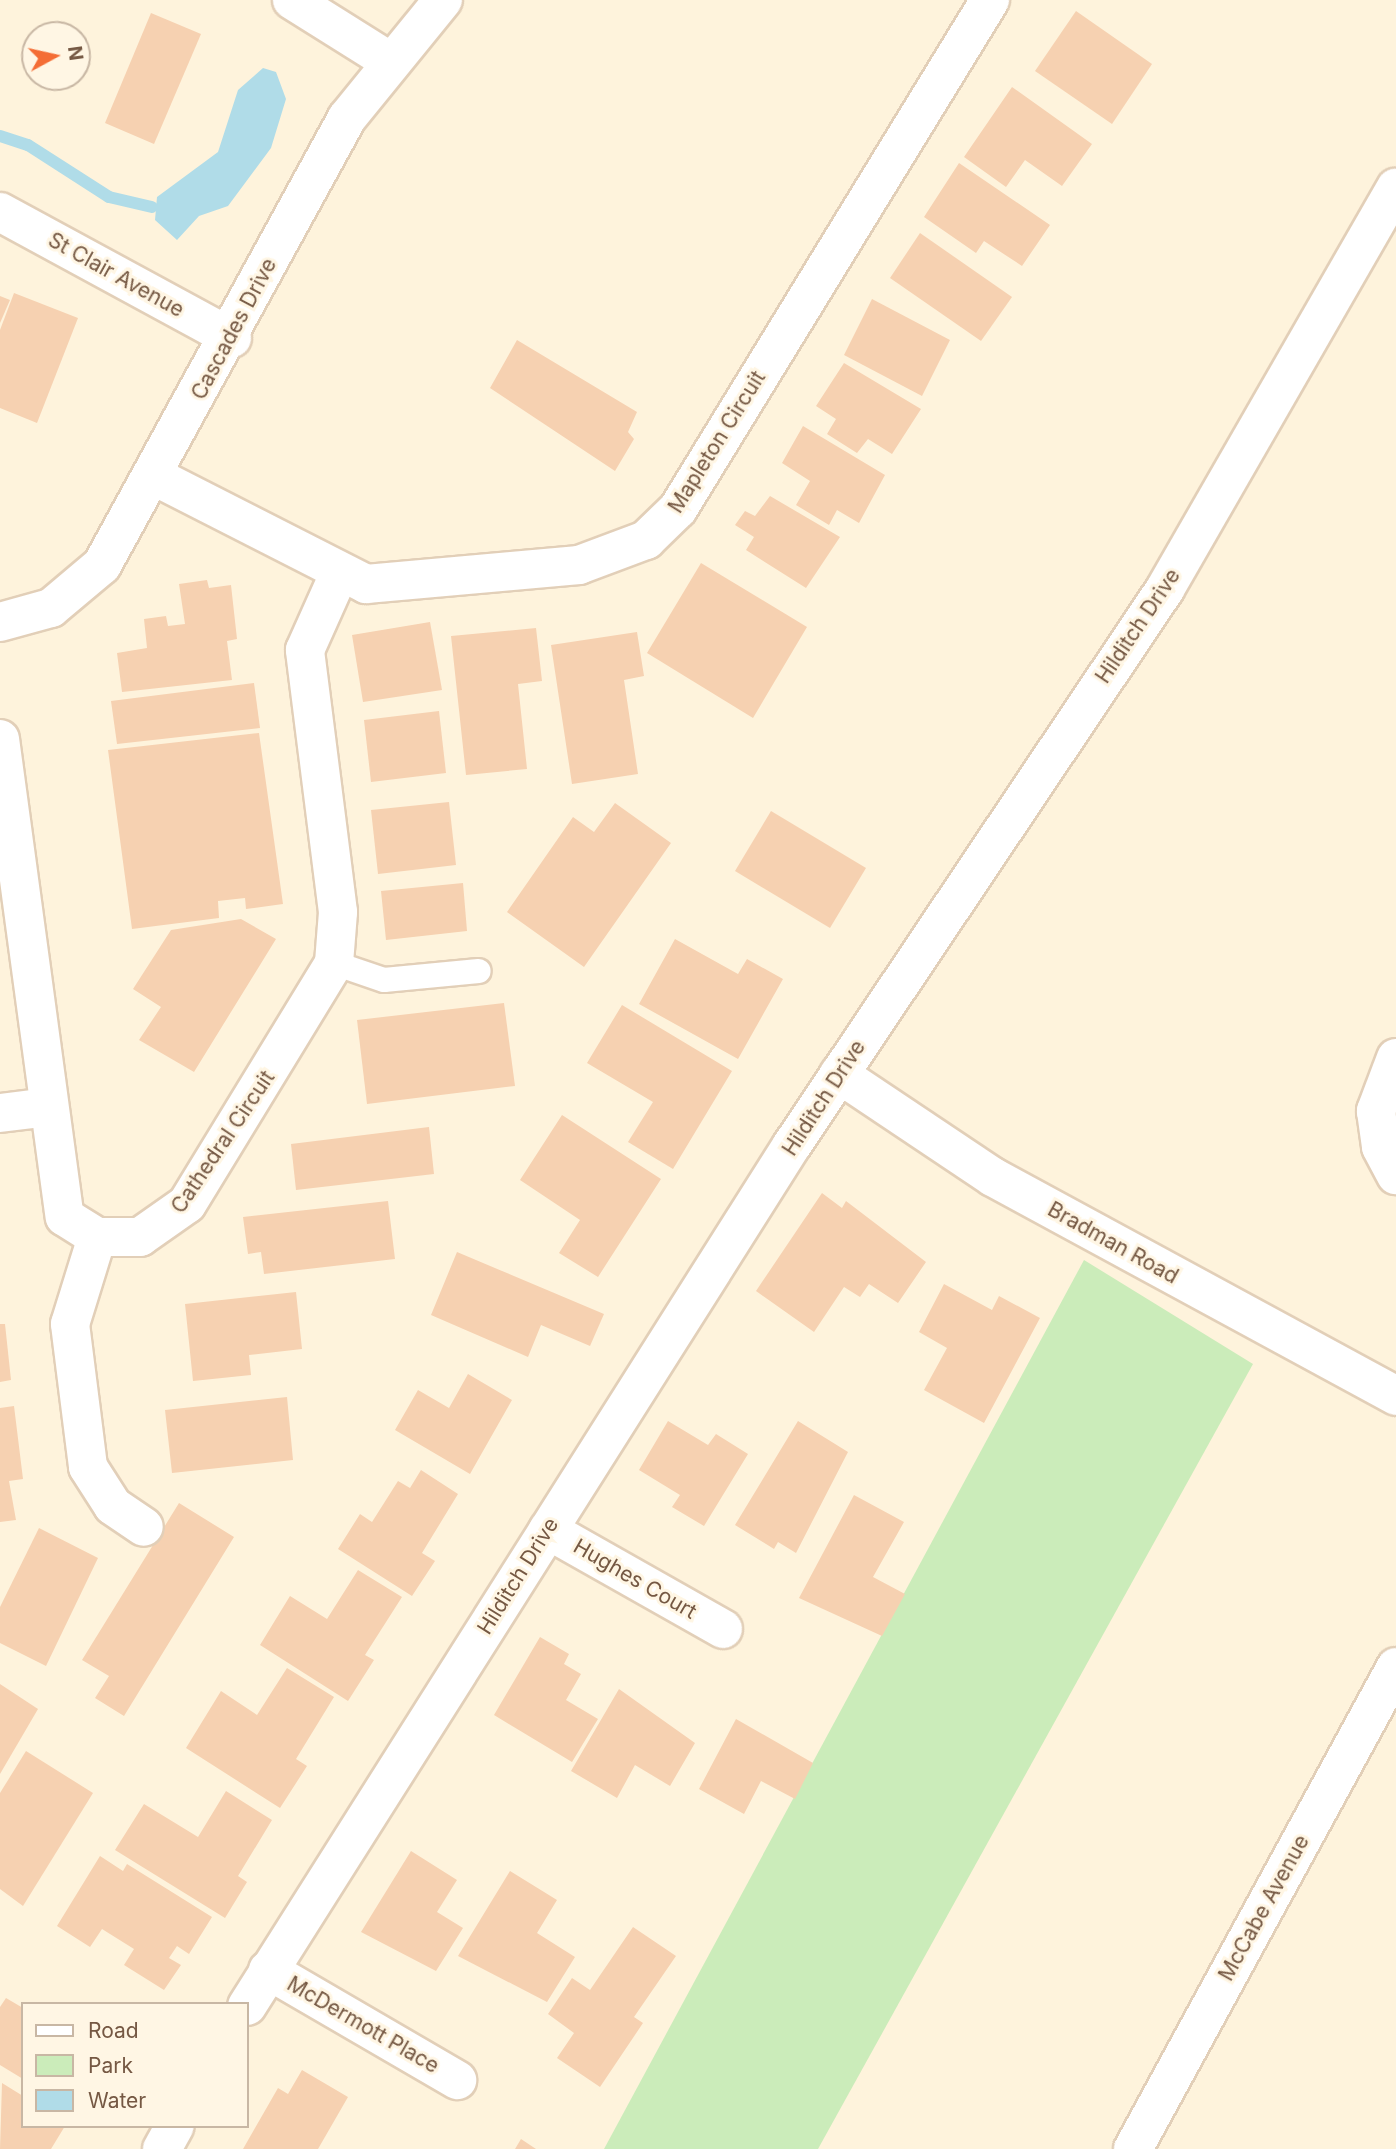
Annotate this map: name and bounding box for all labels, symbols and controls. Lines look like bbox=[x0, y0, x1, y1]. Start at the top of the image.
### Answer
north arrow bbox=[21, 21, 91, 91]
text: N bbox=[63, 45, 88, 62]
street label: St Clair Avenue bbox=[44, 227, 188, 323]
street label: Cascades Drive bbox=[186, 254, 282, 404]
street label: Mapleton Circuit bbox=[663, 366, 771, 518]
street label: Hilditch Drive bbox=[1090, 564, 1186, 688]
street label: Hilditch Drive bbox=[777, 1035, 871, 1161]
street label: Cathedral Circuit bbox=[166, 1066, 280, 1218]
street label: Bradman Road bbox=[1043, 1197, 1183, 1289]
street label: Hilditch Drive bbox=[472, 1513, 564, 1639]
street label: Hughes Court bbox=[569, 1534, 701, 1624]
street label: McCabe Avenue bbox=[1213, 1831, 1315, 1985]
street label: McDermott Place bbox=[283, 1971, 443, 2079]
legend bbox=[21, 2002, 248, 2128]
text: Road bbox=[88, 2018, 139, 2043]
text: Park bbox=[88, 2053, 133, 2078]
text: Water bbox=[88, 2088, 146, 2113]

